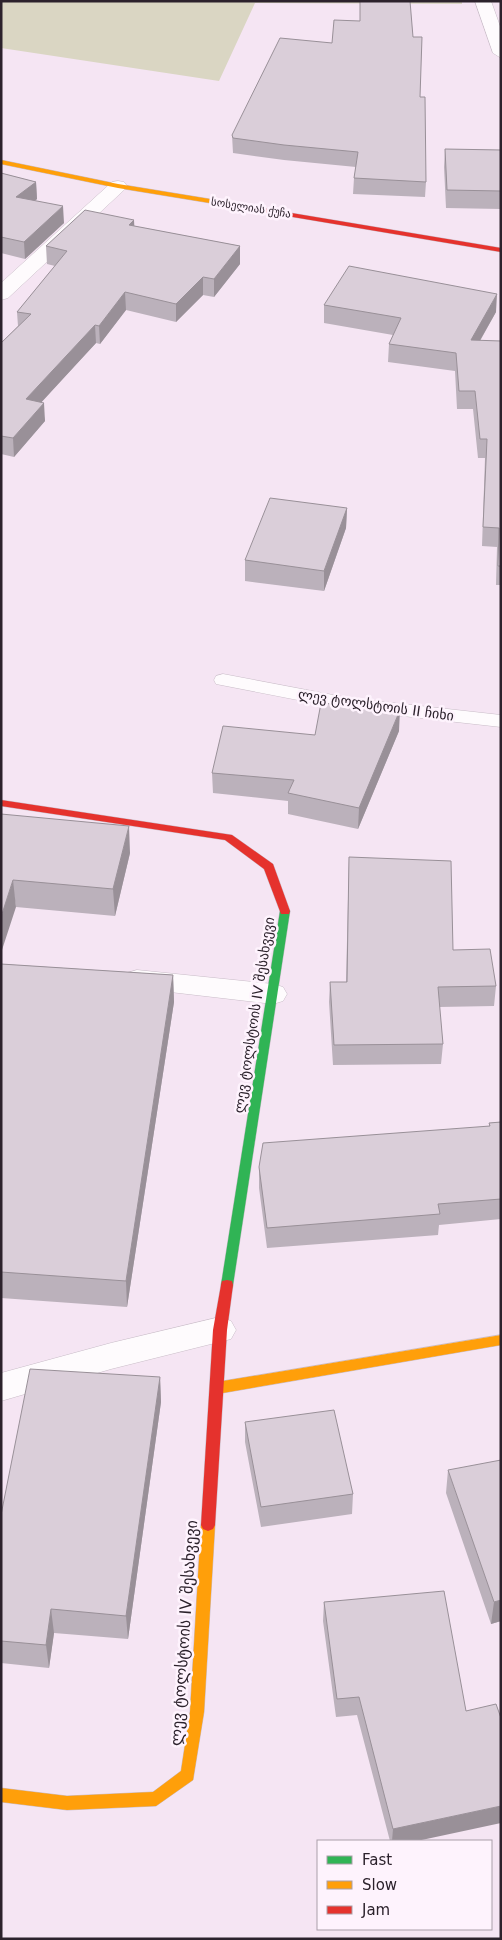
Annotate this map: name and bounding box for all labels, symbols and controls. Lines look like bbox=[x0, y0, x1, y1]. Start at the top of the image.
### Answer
street label: სოსელიას ქუჩა bbox=[210, 195, 292, 221]
street label: ლევ ტოლსტოის II ჩიხი bbox=[297, 686, 455, 724]
street label: ლევ ტოლსტოის IV შესახვევი bbox=[231, 916, 277, 1114]
street label: ლევ ტოლსტოის IV შესახვევი bbox=[167, 1519, 201, 1747]
legend bbox=[317, 1840, 492, 1930]
text: Fast bbox=[362, 1851, 392, 1869]
text: Slow bbox=[362, 1876, 397, 1894]
text: Jam bbox=[361, 1901, 390, 1919]

